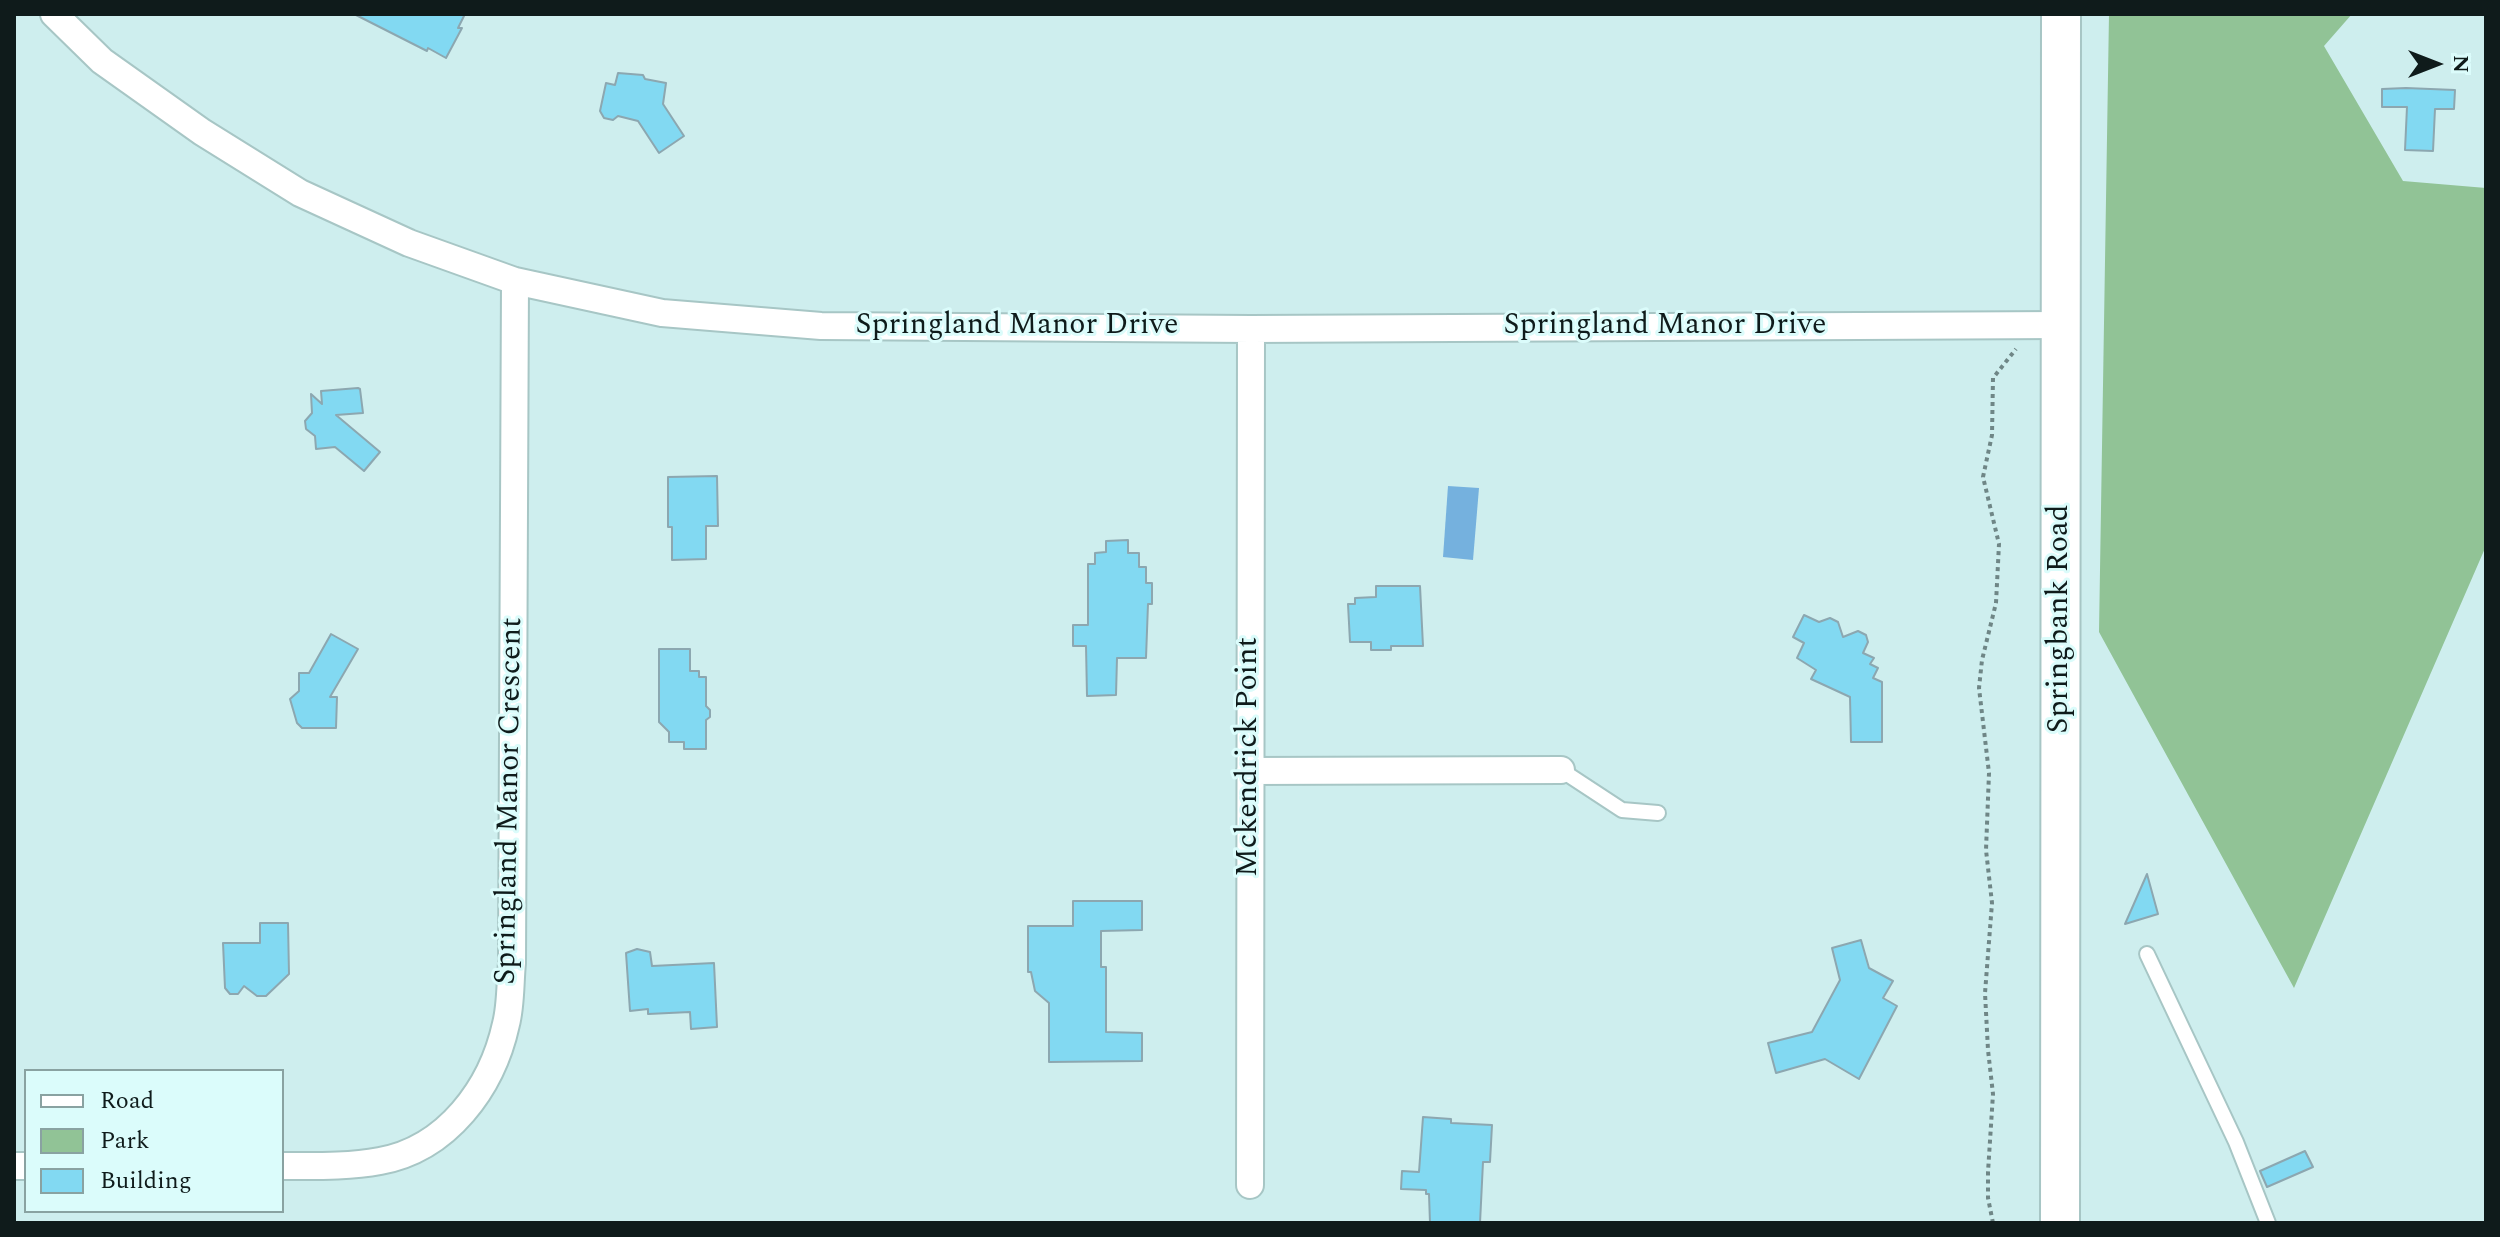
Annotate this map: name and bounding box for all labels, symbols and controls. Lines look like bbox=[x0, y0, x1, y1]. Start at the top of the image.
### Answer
north arrow bbox=[2396, 24, 2476, 104]
text: N bbox=[2444, 55, 2477, 73]
street label: Springland Manor Drive bbox=[856, 309, 1178, 345]
street label: Springland Manor Drive bbox=[1504, 309, 1826, 345]
street label: Springbank Road bbox=[2043, 505, 2079, 733]
street label: Springland Manor Crescent bbox=[490, 617, 532, 985]
street label: Mckendrick Point bbox=[1232, 637, 1268, 877]
legend bbox=[24, 1069, 284, 1213]
text: Road bbox=[100, 1083, 154, 1119]
text: Park bbox=[100, 1123, 150, 1159]
text: Building bbox=[100, 1163, 192, 1199]

